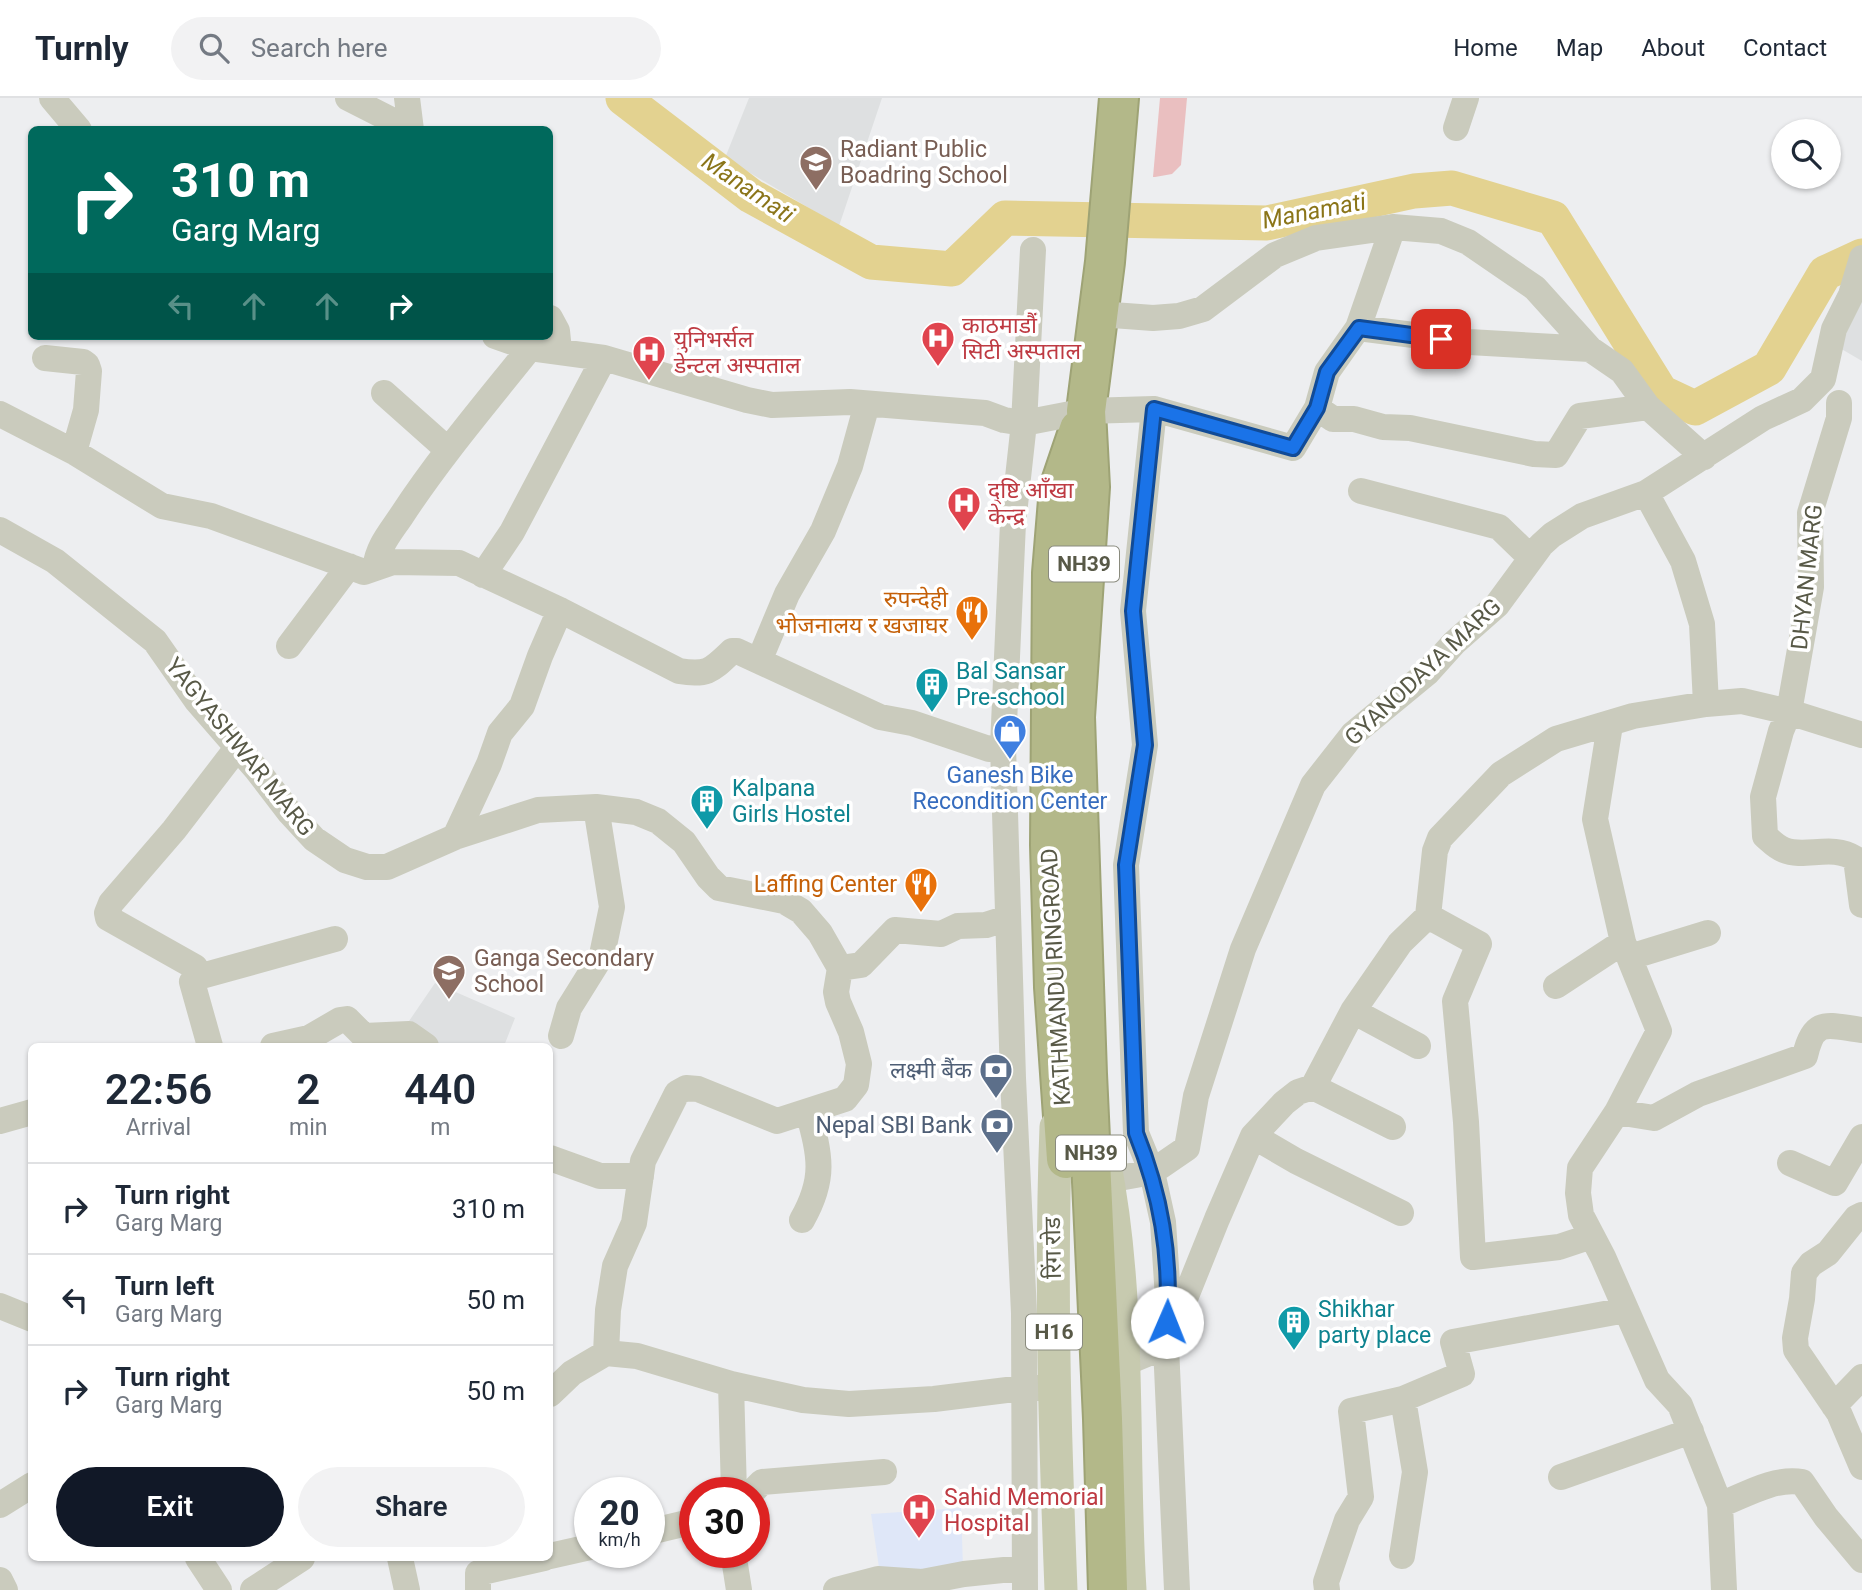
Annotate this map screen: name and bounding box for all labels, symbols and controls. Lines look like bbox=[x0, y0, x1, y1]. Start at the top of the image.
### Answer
search box bbox=[171, 17, 661, 80]
text: Turnly bbox=[35, 29, 129, 68]
icon: search bbox=[195, 29, 233, 67]
text: Search here bbox=[251, 33, 387, 63]
text: Home bbox=[1453, 34, 1518, 62]
text: Map bbox=[1556, 34, 1603, 62]
text: About bbox=[1641, 34, 1705, 62]
text: Contact bbox=[1743, 34, 1827, 62]
map controls bbox=[1771, 119, 1841, 189]
button: search bbox=[1771, 119, 1841, 189]
place label: Radiant Public Boadring School bbox=[840, 136, 1008, 189]
school or university icon: Radiant Public Boadring School bbox=[797, 143, 835, 192]
water label: Manamati bbox=[697, 147, 800, 229]
text: 310 m bbox=[171, 152, 310, 209]
icon: right bbox=[56, 154, 147, 245]
water label: Manamati bbox=[1260, 187, 1368, 235]
text: Garg Marg bbox=[171, 211, 321, 249]
icon: left bbox=[162, 287, 200, 325]
icon: ahead bbox=[235, 287, 273, 325]
icon: ahead bbox=[308, 287, 346, 325]
icon: right bbox=[381, 287, 419, 325]
pin bbox=[1411, 309, 1471, 369]
place label: काठमाडौं सिटी अस्पताल bbox=[962, 312, 1081, 365]
hospital icon: काठमाडौं सिटी अस्पताल bbox=[919, 319, 957, 368]
icon: arrive bbox=[1422, 320, 1460, 358]
place label: युनिभर्सल डेन्टल अस्पताल bbox=[673, 326, 801, 379]
hospital icon: युनिभर्सल डेन्टल अस्पताल bbox=[630, 333, 668, 382]
place label: द्ष्टि आँखा केन्द्र bbox=[988, 477, 1075, 530]
hospital icon: द्ष्टि आँखा केन्द्र bbox=[945, 484, 983, 533]
street label: DHYAN MARG bbox=[1786, 503, 1828, 651]
road number: NH39 bbox=[1049, 546, 1119, 582]
place label: रुपन्देही भोजनालय र खजाघर bbox=[775, 586, 949, 639]
restaurant icon: रुपन्देही भोजनालय र खजाघर bbox=[953, 593, 991, 642]
street label: GYANODAYA MARG bbox=[1340, 593, 1506, 751]
street label: YAGYASHWAR MARG bbox=[160, 653, 320, 841]
place label: Bal Sansar Pre-school bbox=[956, 658, 1065, 711]
building icon: Bal Sansar Pre-school bbox=[913, 665, 951, 714]
shop icon: Ganesh Bike Recondition Center bbox=[991, 712, 1029, 761]
place label: Ganesh Bike Recondition Center bbox=[913, 762, 1108, 815]
place label: Kalpana Girls Hostel bbox=[732, 775, 851, 828]
building icon: Kalpana Girls Hostel bbox=[688, 782, 726, 831]
street label: KATHMANDU RINGROAD bbox=[1036, 848, 1076, 1106]
restaurant icon: Laffing Center bbox=[902, 865, 940, 914]
place label: Laffing Center bbox=[754, 871, 897, 898]
place label: Ganga Secondary School bbox=[474, 945, 654, 998]
school or university icon: Ganga Secondary School bbox=[430, 952, 468, 1001]
bank icon: लक्ष्मी बैंक bbox=[977, 1051, 1015, 1100]
place label: लक्ष्मी बैंक bbox=[890, 1057, 973, 1084]
text: 22:56 bbox=[105, 1065, 212, 1114]
text: 2 bbox=[296, 1065, 320, 1114]
text: 440 bbox=[404, 1065, 476, 1114]
bank icon: Nepal SBI Bank bbox=[978, 1106, 1016, 1155]
place label: Nepal SBI Bank bbox=[816, 1112, 972, 1139]
text: Arrival bbox=[126, 1114, 191, 1141]
text: min bbox=[289, 1114, 327, 1141]
text: m bbox=[430, 1114, 450, 1141]
road number: NH39 bbox=[1056, 1136, 1126, 1170]
text: Turn right bbox=[115, 1180, 230, 1210]
icon: right bbox=[56, 1190, 94, 1228]
text: 310 m bbox=[452, 1194, 525, 1224]
text: Garg Marg bbox=[115, 1210, 222, 1237]
street label: रिंग रोड bbox=[1039, 1216, 1067, 1279]
text: Turn left bbox=[115, 1271, 214, 1301]
icon: left bbox=[56, 1281, 94, 1319]
text: 50 m bbox=[467, 1285, 525, 1315]
position arrow bbox=[1130, 1285, 1204, 1359]
place label: Shikhar party place bbox=[1318, 1296, 1431, 1349]
text: Garg Marg bbox=[115, 1301, 222, 1328]
building icon: Shikhar party place bbox=[1275, 1303, 1313, 1352]
road number: H16 bbox=[1026, 1314, 1082, 1350]
text: Turn right bbox=[115, 1362, 230, 1392]
icon: right bbox=[56, 1372, 94, 1410]
text: 50 m bbox=[467, 1376, 525, 1406]
text: Garg Marg bbox=[115, 1392, 222, 1419]
button: Exit bbox=[56, 1467, 284, 1547]
button: Share bbox=[298, 1467, 525, 1547]
speed limit sign: 30 bbox=[679, 1477, 770, 1568]
place label: Sahid Memorial Hospital bbox=[944, 1484, 1104, 1537]
hospital icon: Sahid Memorial Hospital bbox=[900, 1491, 938, 1540]
text: 20 bbox=[599, 1493, 640, 1534]
text: km/h bbox=[598, 1529, 641, 1550]

